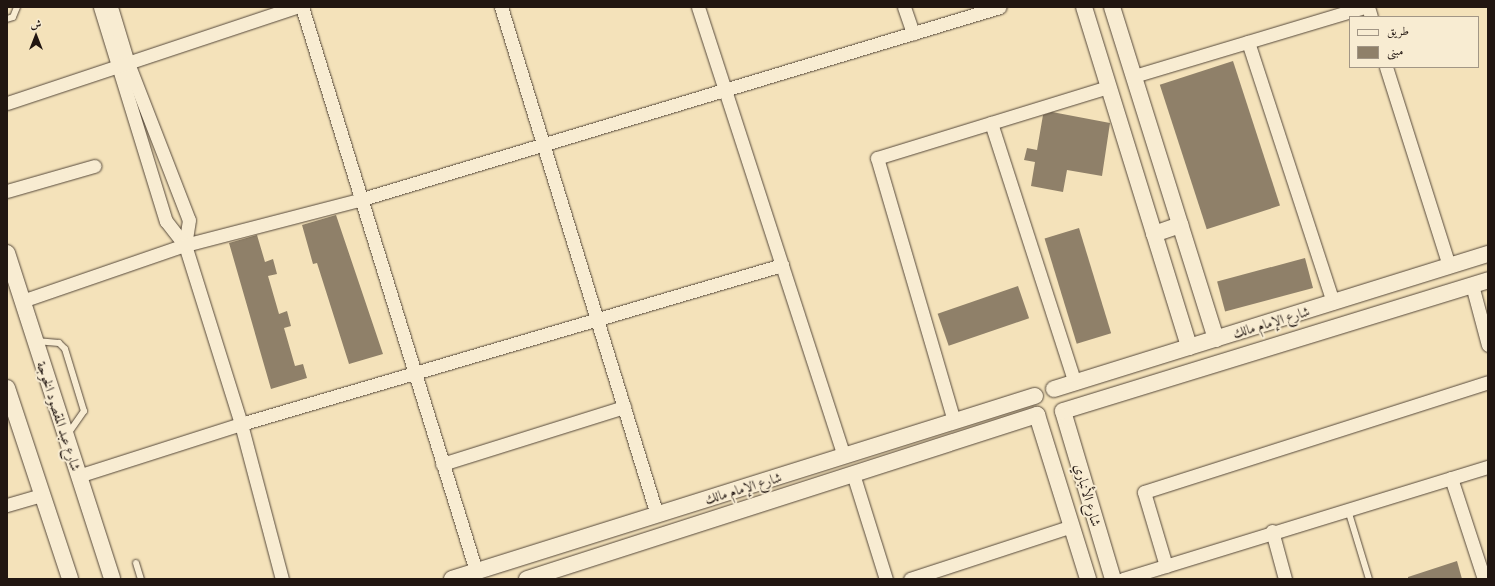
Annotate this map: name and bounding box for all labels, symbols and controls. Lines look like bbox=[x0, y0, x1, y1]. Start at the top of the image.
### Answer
north arrow bbox=[16, 16, 56, 56]
legend bbox=[1349, 16, 1479, 68]
text: ش bbox=[31, 17, 41, 31]
text: طريق bbox=[1387, 23, 1409, 39]
text: مبنى bbox=[1387, 43, 1403, 59]
street label: شارع الإمام مالك bbox=[1230, 302, 1312, 342]
street label: شارع عبد المقصود الخوجة bbox=[33, 359, 85, 473]
street label: شارع الأنباري bbox=[1071, 462, 1105, 528]
street label: شارع الإمام مالك bbox=[702, 468, 784, 508]

